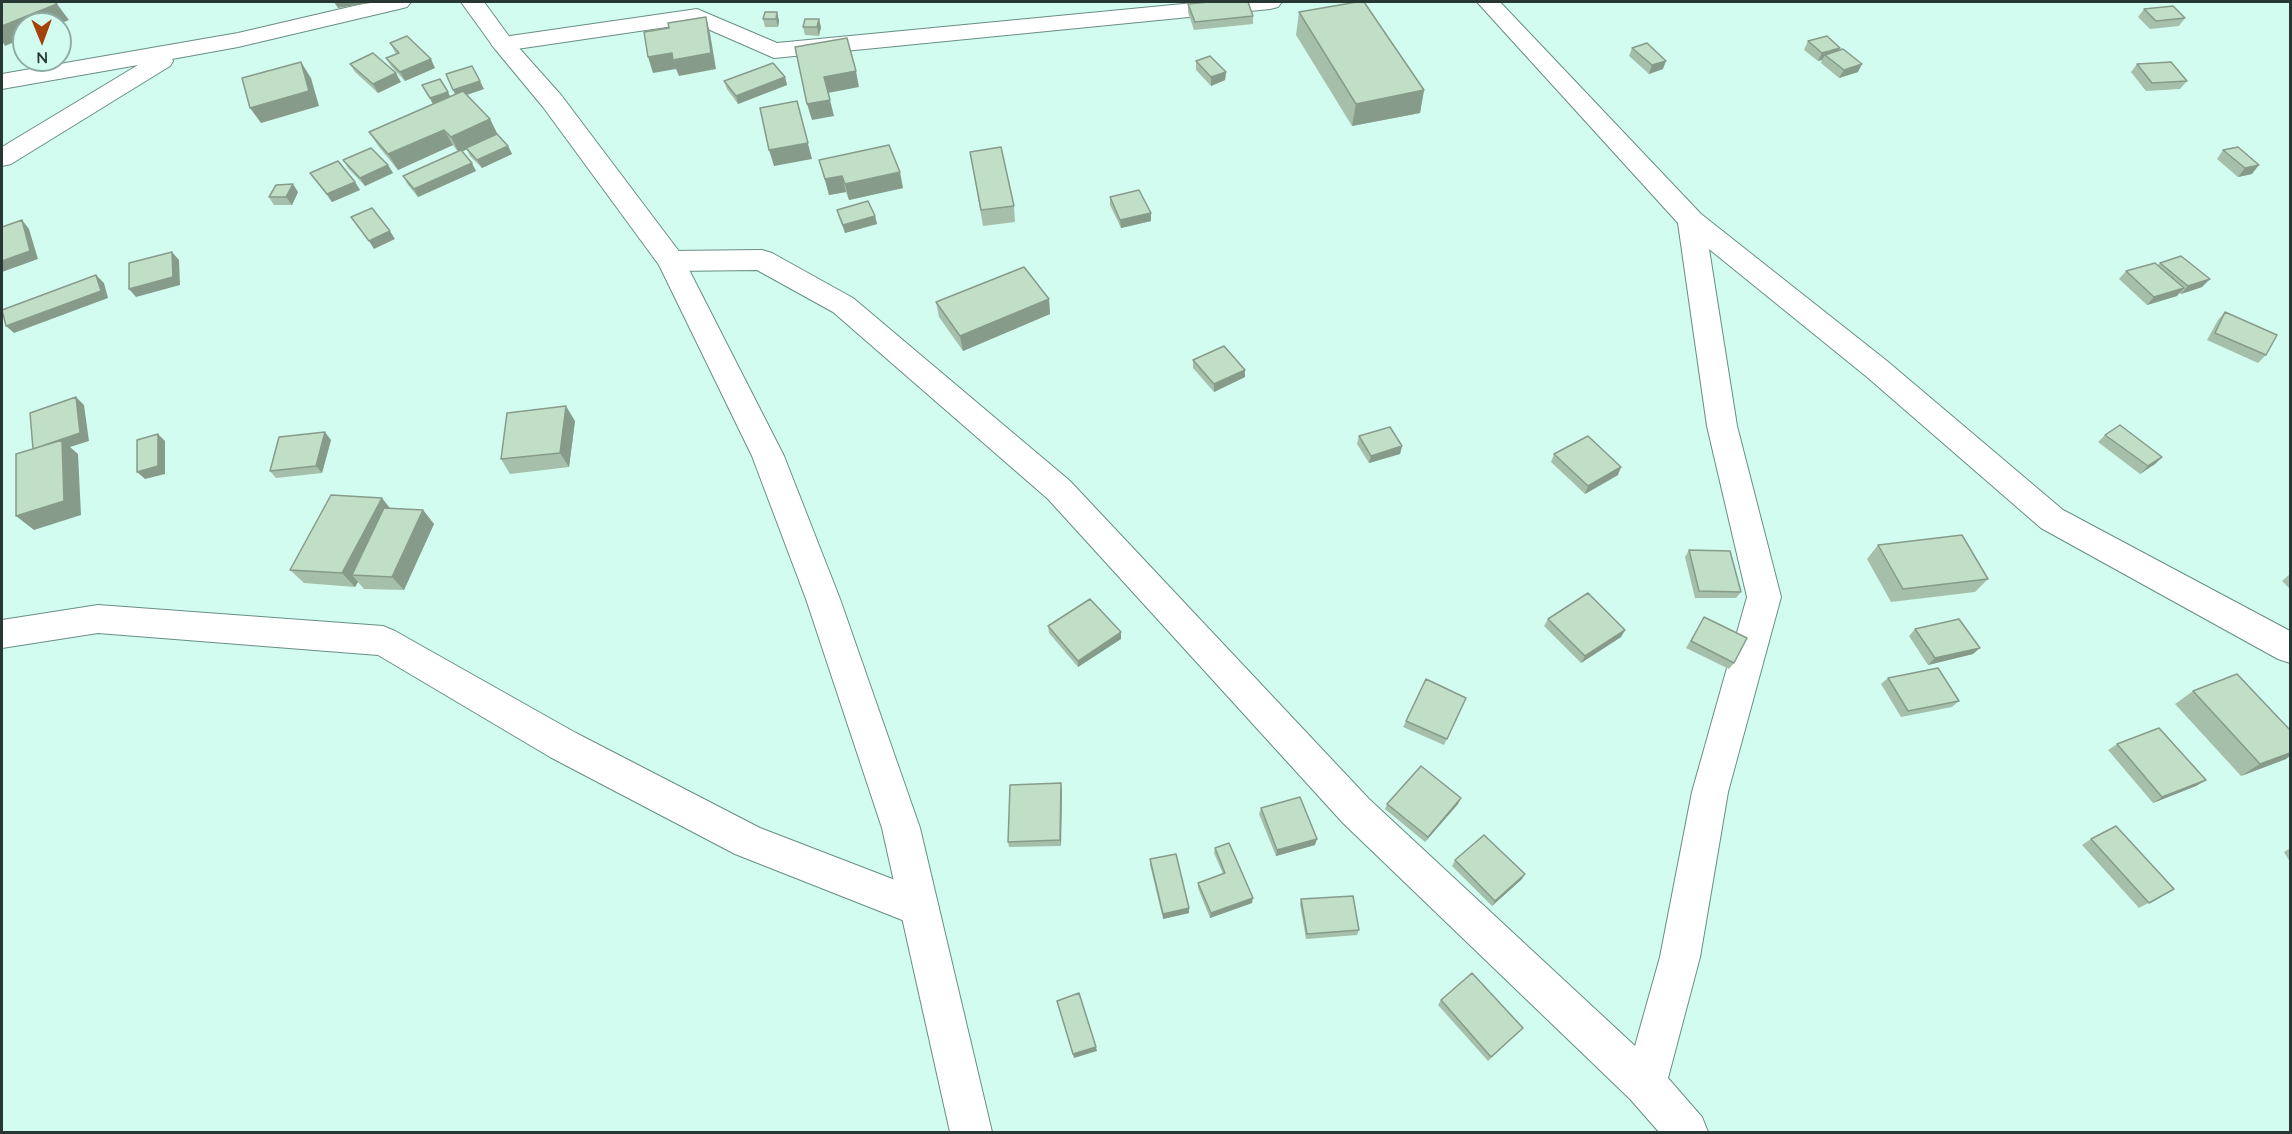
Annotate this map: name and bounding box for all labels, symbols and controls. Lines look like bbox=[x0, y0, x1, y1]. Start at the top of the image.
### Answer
north arrow bbox=[12, 12, 72, 72]
text: N bbox=[36, 48, 48, 68]

